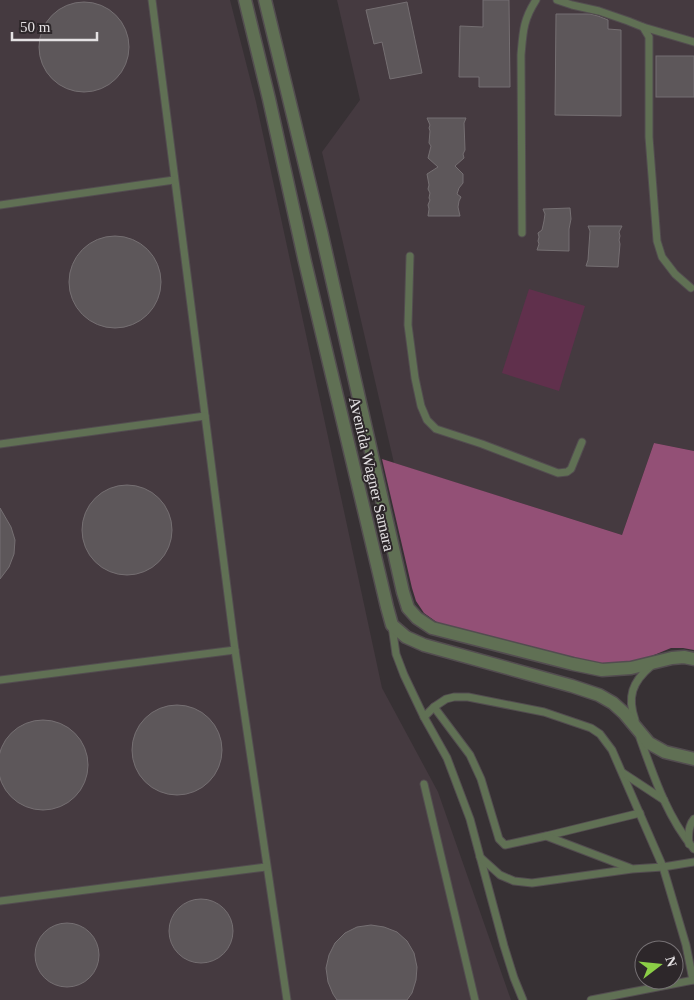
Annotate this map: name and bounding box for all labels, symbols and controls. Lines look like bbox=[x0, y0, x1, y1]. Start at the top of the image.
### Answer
scale bar bbox=[12, 10, 98, 42]
text: 50 m bbox=[20, 19, 51, 35]
street label: Avenida Wagner Samara bbox=[345, 395, 398, 553]
north arrow bbox=[634, 940, 684, 990]
text: N bbox=[662, 955, 680, 968]

